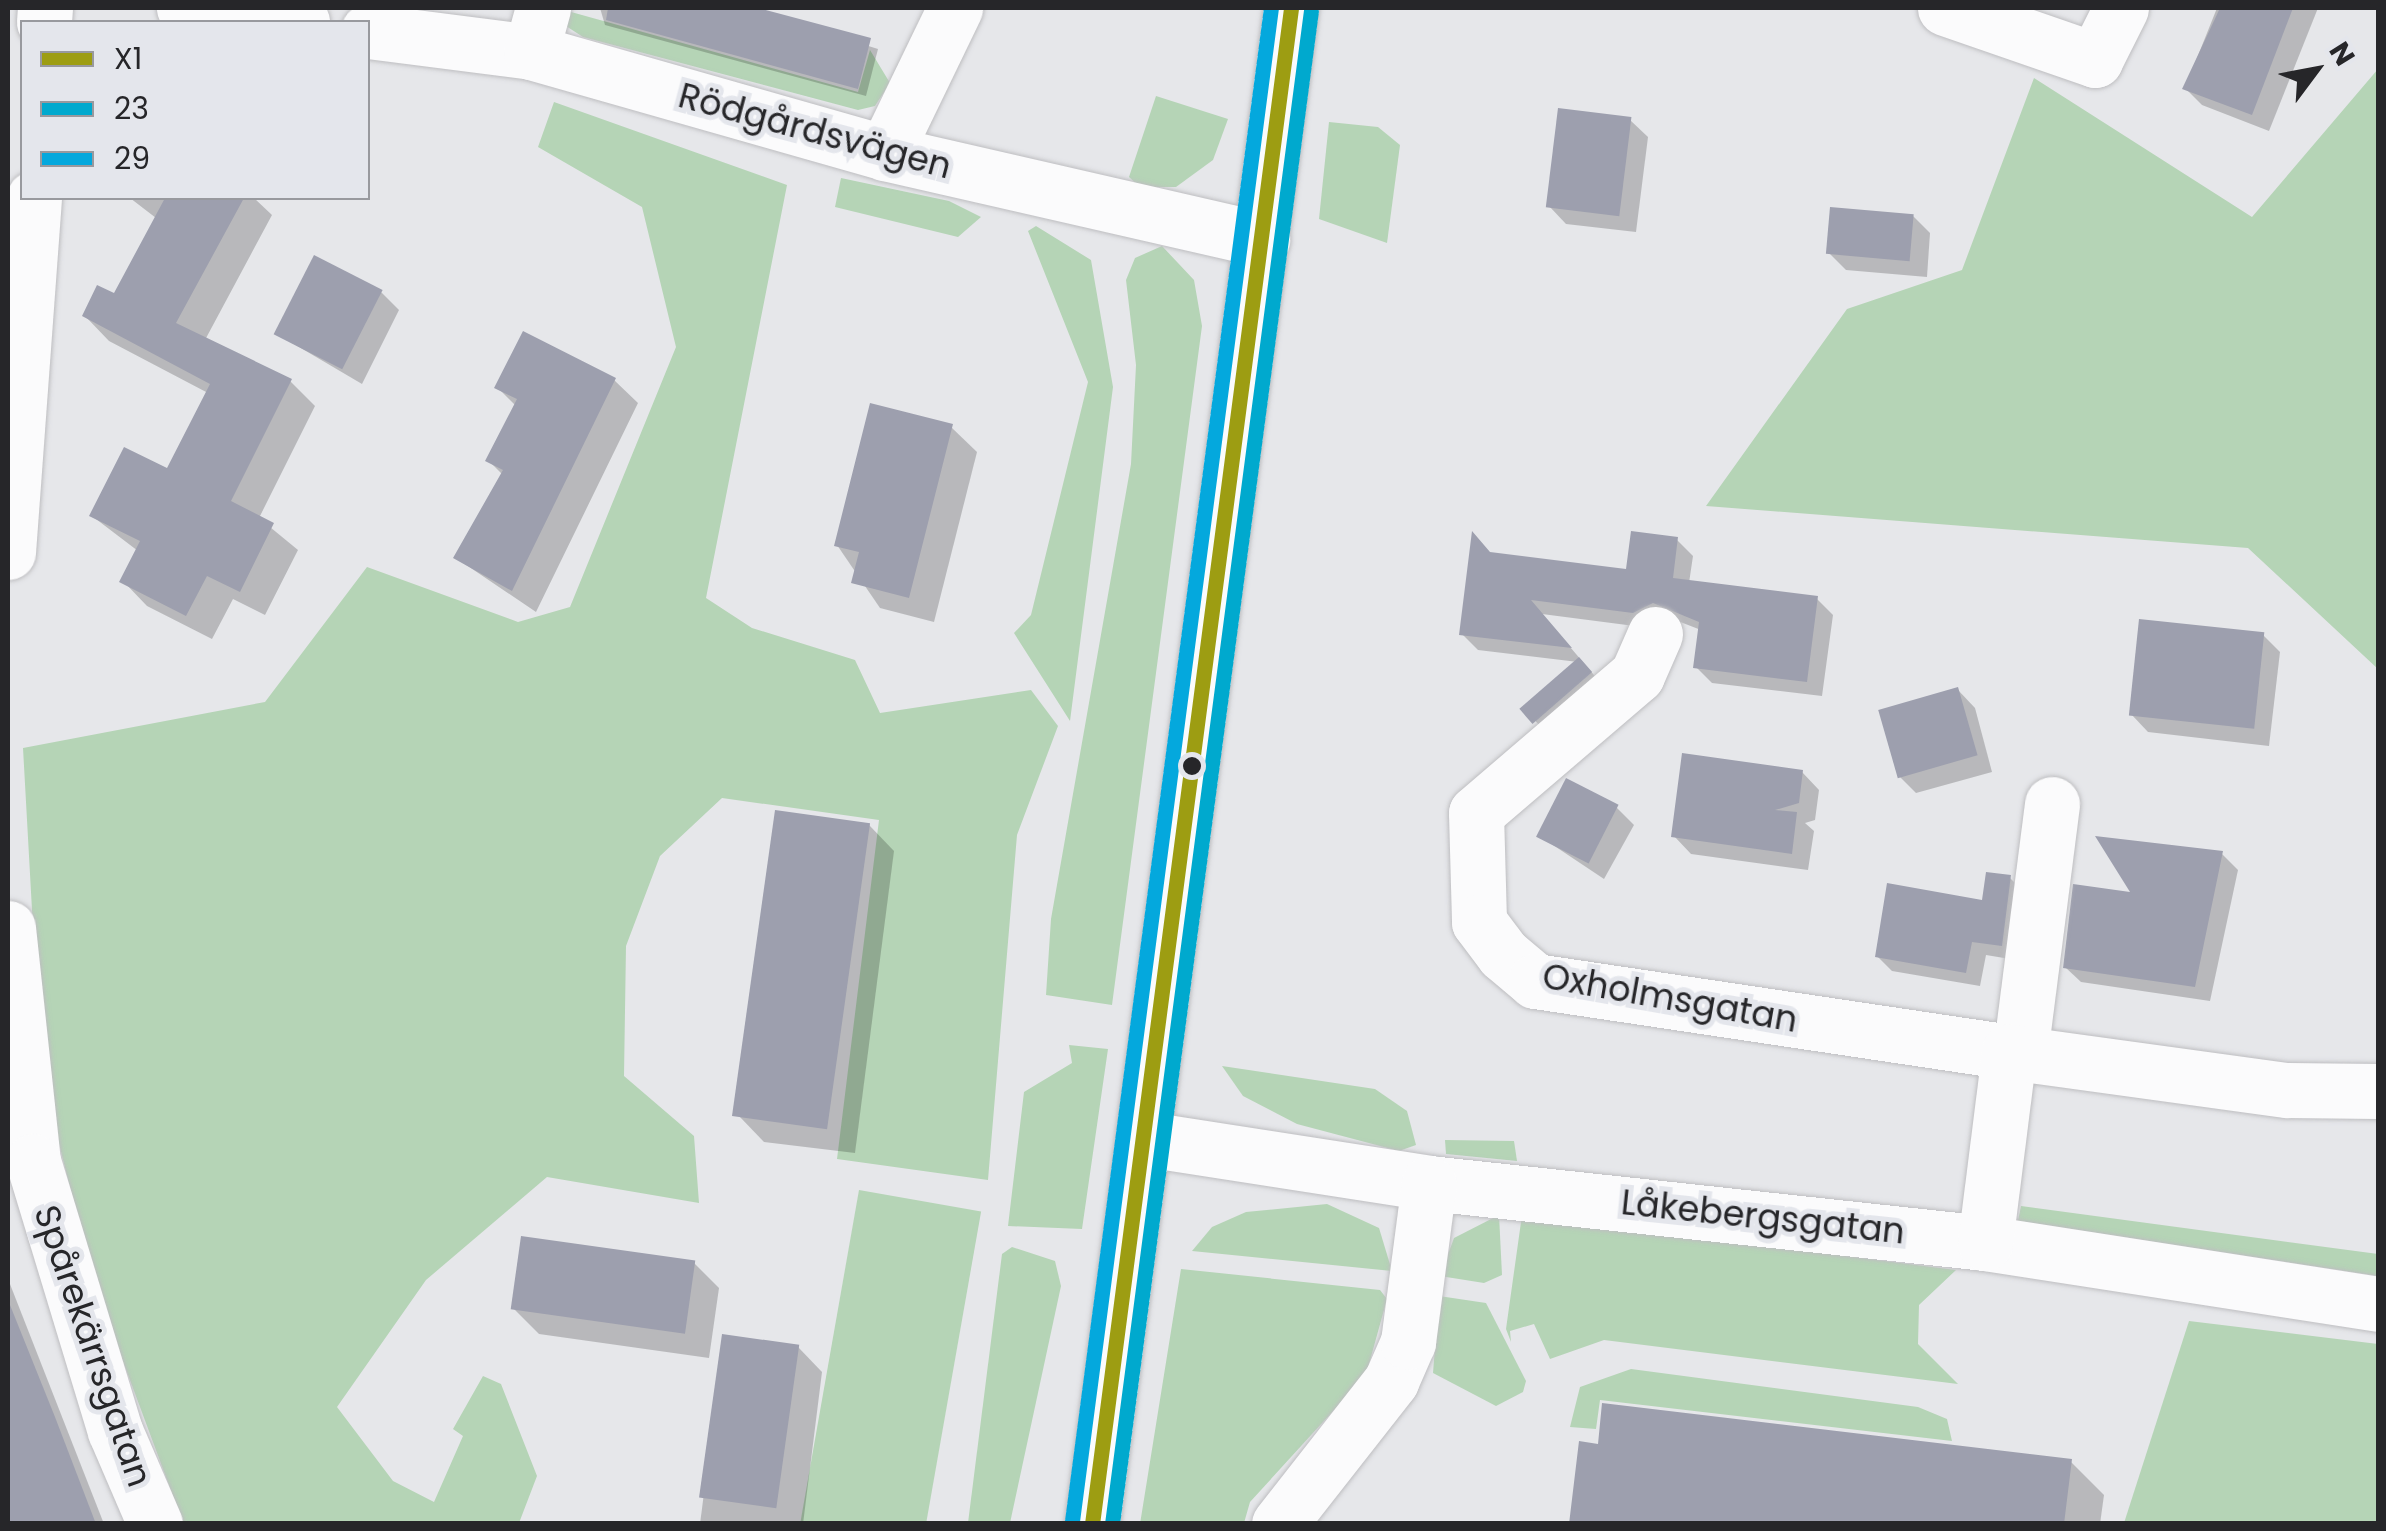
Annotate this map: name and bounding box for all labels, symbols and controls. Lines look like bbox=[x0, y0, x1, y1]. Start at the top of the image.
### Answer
legend bbox=[20, 20, 370, 200]
north arrow bbox=[2266, 20, 2366, 120]
text: N bbox=[2320, 35, 2364, 73]
text: X1 bbox=[114, 37, 142, 80]
street label: Rödgårdsvägen bbox=[674, 74, 956, 188]
text: 23 bbox=[114, 87, 149, 130]
text: 29 bbox=[114, 137, 150, 180]
unlabelled marker bbox=[1182, 756, 1202, 776]
street label: Oxholmsgatan bbox=[1539, 955, 1801, 1041]
street label: Låkebergsgatan bbox=[1619, 1181, 1907, 1253]
street label: Spårekärrsgatan bbox=[25, 1200, 161, 1492]

